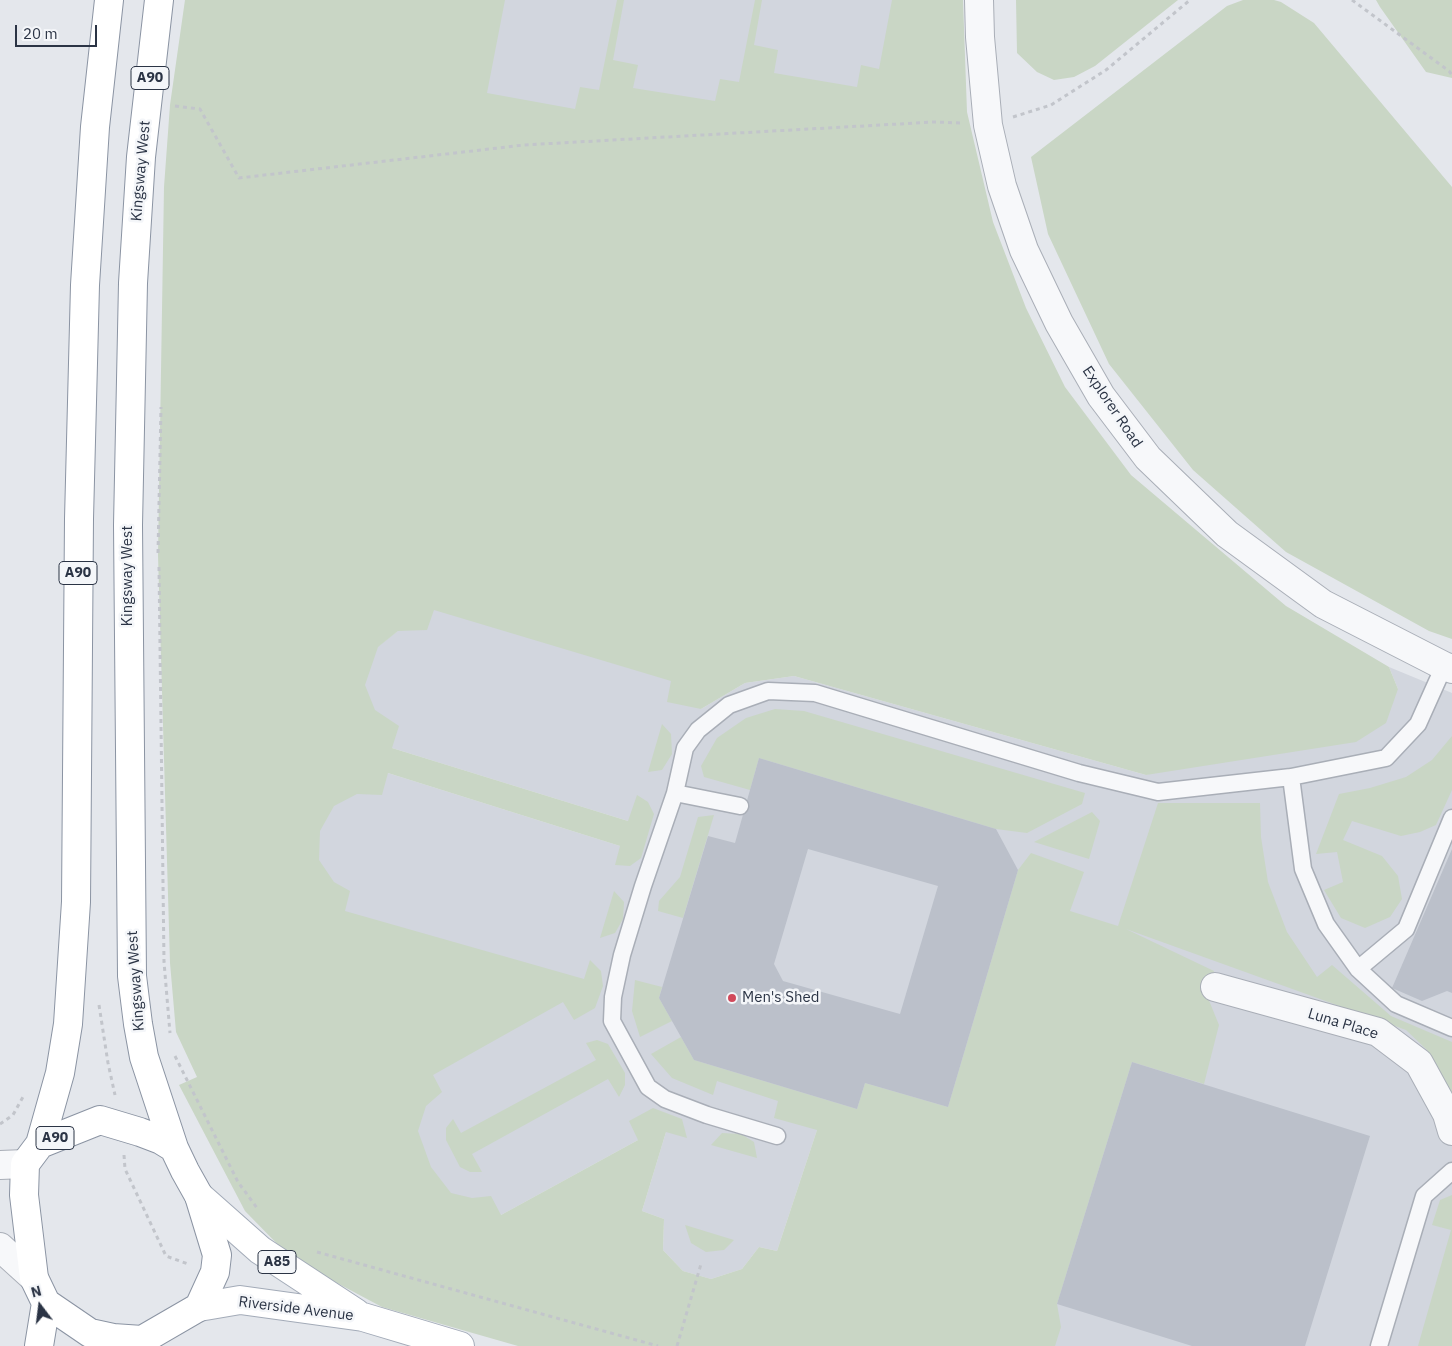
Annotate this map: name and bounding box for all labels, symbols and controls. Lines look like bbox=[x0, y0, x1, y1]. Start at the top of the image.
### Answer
scale bar bbox=[18, 15, 100, 47]
text: 20 m bbox=[23, 24, 58, 43]
road number: A90 bbox=[131, 66, 169, 90]
street label: Kingsway West bbox=[128, 120, 154, 222]
street label: Explorer Road bbox=[1078, 363, 1146, 451]
street label: Kingsway West bbox=[119, 525, 137, 627]
road number: A90 bbox=[59, 562, 97, 584]
street label: Kingsway West bbox=[123, 930, 149, 1032]
place label: Men's Shed bbox=[742, 989, 819, 1007]
marker: Men's Shed bbox=[726, 992, 738, 1004]
street label: Luna Place bbox=[1306, 1005, 1380, 1043]
road number: A90 bbox=[36, 1126, 74, 1150]
road number: A85 bbox=[258, 1250, 296, 1274]
north arrow bbox=[15, 1281, 65, 1331]
text: N bbox=[29, 1282, 43, 1302]
street label: Riverside Avenue bbox=[237, 1293, 355, 1325]

